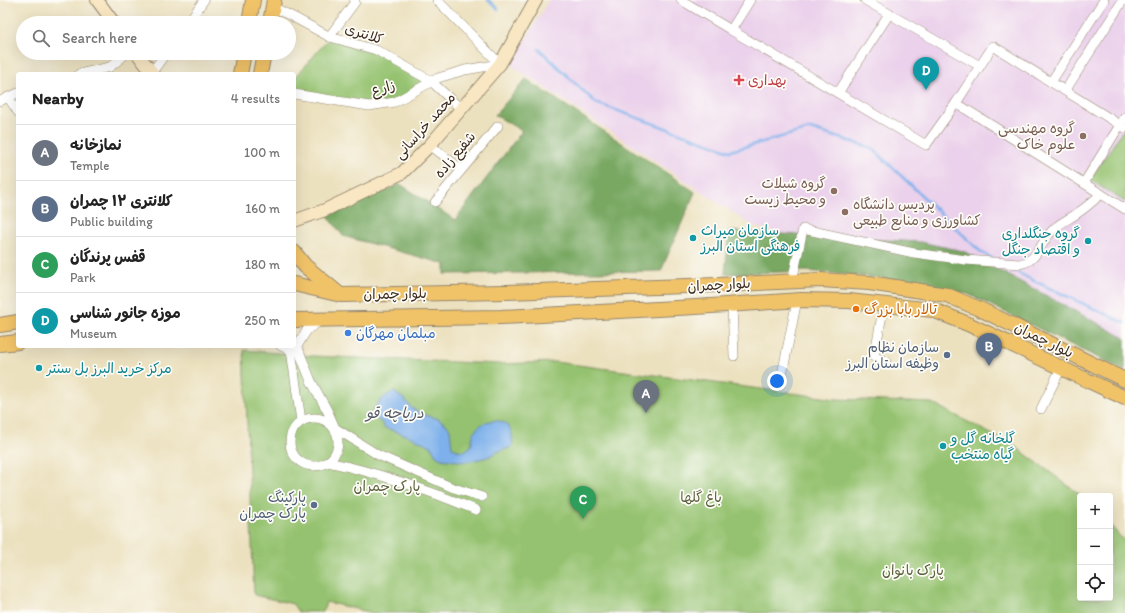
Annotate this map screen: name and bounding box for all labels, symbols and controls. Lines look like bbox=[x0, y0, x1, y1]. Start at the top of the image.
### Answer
search box bbox=[16, 16, 296, 60]
street label: کلانتری bbox=[343, 20, 385, 48]
icon: search bbox=[30, 27, 52, 49]
text: Search here bbox=[62, 29, 137, 47]
pin: D bbox=[913, 57, 939, 90]
place label: بهداری bbox=[748, 72, 787, 89]
marker: بهداری bbox=[733, 74, 745, 86]
street label: زارع bbox=[369, 76, 397, 101]
text: Nearby bbox=[32, 88, 84, 108]
street label: محمد خراسانی bbox=[391, 89, 459, 163]
text: 4 results bbox=[231, 91, 280, 106]
place label: گروه مهندسی علوم خاک bbox=[998, 120, 1075, 155]
street label: شفیع زاده bbox=[431, 128, 481, 183]
marker: گروه مهندسی علوم خاک bbox=[1078, 131, 1088, 141]
text: نمازخانه bbox=[70, 136, 121, 154]
text: A bbox=[41, 145, 49, 160]
text: 100 m bbox=[244, 145, 280, 160]
text: Temple bbox=[70, 158, 109, 173]
place label: گروه شیلات و محیط زیست bbox=[744, 175, 826, 208]
marker: گروه شیلات و محیط زیست bbox=[829, 186, 839, 196]
text: کلانتری ۱۲ چمران bbox=[70, 192, 173, 210]
place label: پردیس دانشگاه کشاورزی و منابع طبیعی bbox=[853, 196, 981, 231]
text: B bbox=[41, 201, 49, 216]
text: 160 m bbox=[245, 201, 280, 216]
marker: پردیس دانشگاه کشاورزی و منابع طبیعی bbox=[840, 207, 850, 217]
text: Public building bbox=[70, 214, 153, 229]
place label: سازمان میراث فرهنگی استان البرز bbox=[700, 222, 800, 255]
place label: گروه جنگلداری و اقتصاد جنگل bbox=[1002, 225, 1080, 258]
marker: سازمان میراث فرهنگی استان البرز bbox=[688, 233, 698, 243]
marker: گروه جنگلداری و اقتصاد جنگل bbox=[1083, 236, 1093, 246]
text: قفس پرندگان bbox=[70, 248, 146, 266]
text: C bbox=[41, 257, 49, 272]
text: 180 m bbox=[245, 257, 280, 272]
text: Park bbox=[70, 270, 96, 285]
street label: بلوار چمران bbox=[687, 275, 751, 296]
street label: بلوار چمران bbox=[363, 285, 427, 304]
place label: تالار بابا بزرگ bbox=[864, 301, 938, 318]
text: موزه جانور شناسی bbox=[70, 304, 181, 322]
marker: تالار بابا بزرگ bbox=[851, 304, 861, 314]
text: D bbox=[41, 313, 49, 328]
text: 250 m bbox=[244, 313, 280, 328]
street label: بلوار چمران bbox=[1011, 318, 1076, 362]
place label: مبلمان مهرگان bbox=[356, 325, 436, 342]
text: Museum bbox=[70, 326, 117, 341]
marker: مبلمان مهرگان bbox=[343, 328, 353, 338]
pin: B bbox=[976, 333, 1002, 366]
place label: سازمان نظام وظیفه استان البرز bbox=[845, 339, 939, 372]
marker: سازمان نظام وظیفه استان البرز bbox=[942, 350, 952, 360]
place label: مرکز خرید البرز بل سنتر bbox=[46, 360, 172, 377]
marker: مرکز خرید البرز بل سنتر bbox=[34, 363, 44, 373]
your location bbox=[767, 371, 787, 391]
pin: A bbox=[633, 380, 659, 413]
water label: دریاچه قو bbox=[364, 404, 424, 423]
place label: گلخانه گل و گیاه منتخب bbox=[950, 430, 1015, 463]
marker: گلخانه گل و گیاه منتخب bbox=[938, 441, 948, 451]
park label: پارک چمران bbox=[354, 478, 420, 496]
pin: C bbox=[570, 486, 596, 519]
place label: پارکینگ پارک چمران bbox=[239, 489, 306, 523]
park label: باغ گلها bbox=[680, 489, 722, 507]
map controls bbox=[1077, 493, 1113, 601]
button: + bbox=[1077, 493, 1113, 529]
marker: پارکینگ پارک چمران bbox=[309, 500, 319, 510]
button: − bbox=[1077, 529, 1113, 565]
park label: پارک بانوان bbox=[882, 562, 944, 580]
button: locate bbox=[1077, 565, 1113, 601]

